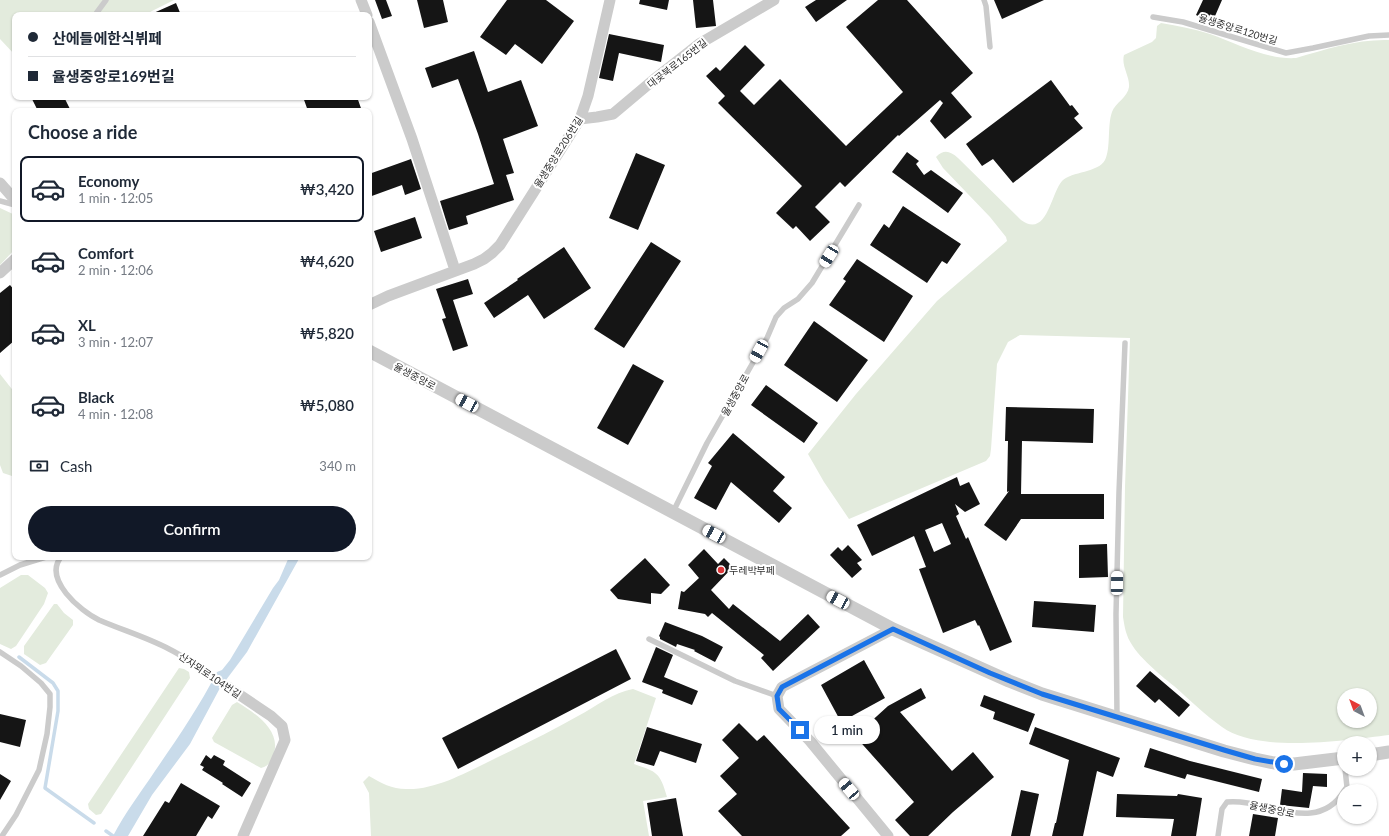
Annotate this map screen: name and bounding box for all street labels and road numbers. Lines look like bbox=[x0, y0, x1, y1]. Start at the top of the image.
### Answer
street label: 율생중앙로120번길 bbox=[1197, 11, 1279, 47]
street label: 대곶북로165번길 bbox=[645, 36, 709, 90]
street label: 율생중앙로206번길 bbox=[531, 114, 585, 190]
street label: 율생중앙로 bbox=[392, 360, 438, 392]
street label: 율생중앙로 bbox=[719, 372, 751, 418]
street label: 산자뫼로104번길 bbox=[177, 650, 243, 700]
street label: 율생중앙로 bbox=[1248, 798, 1296, 820]

